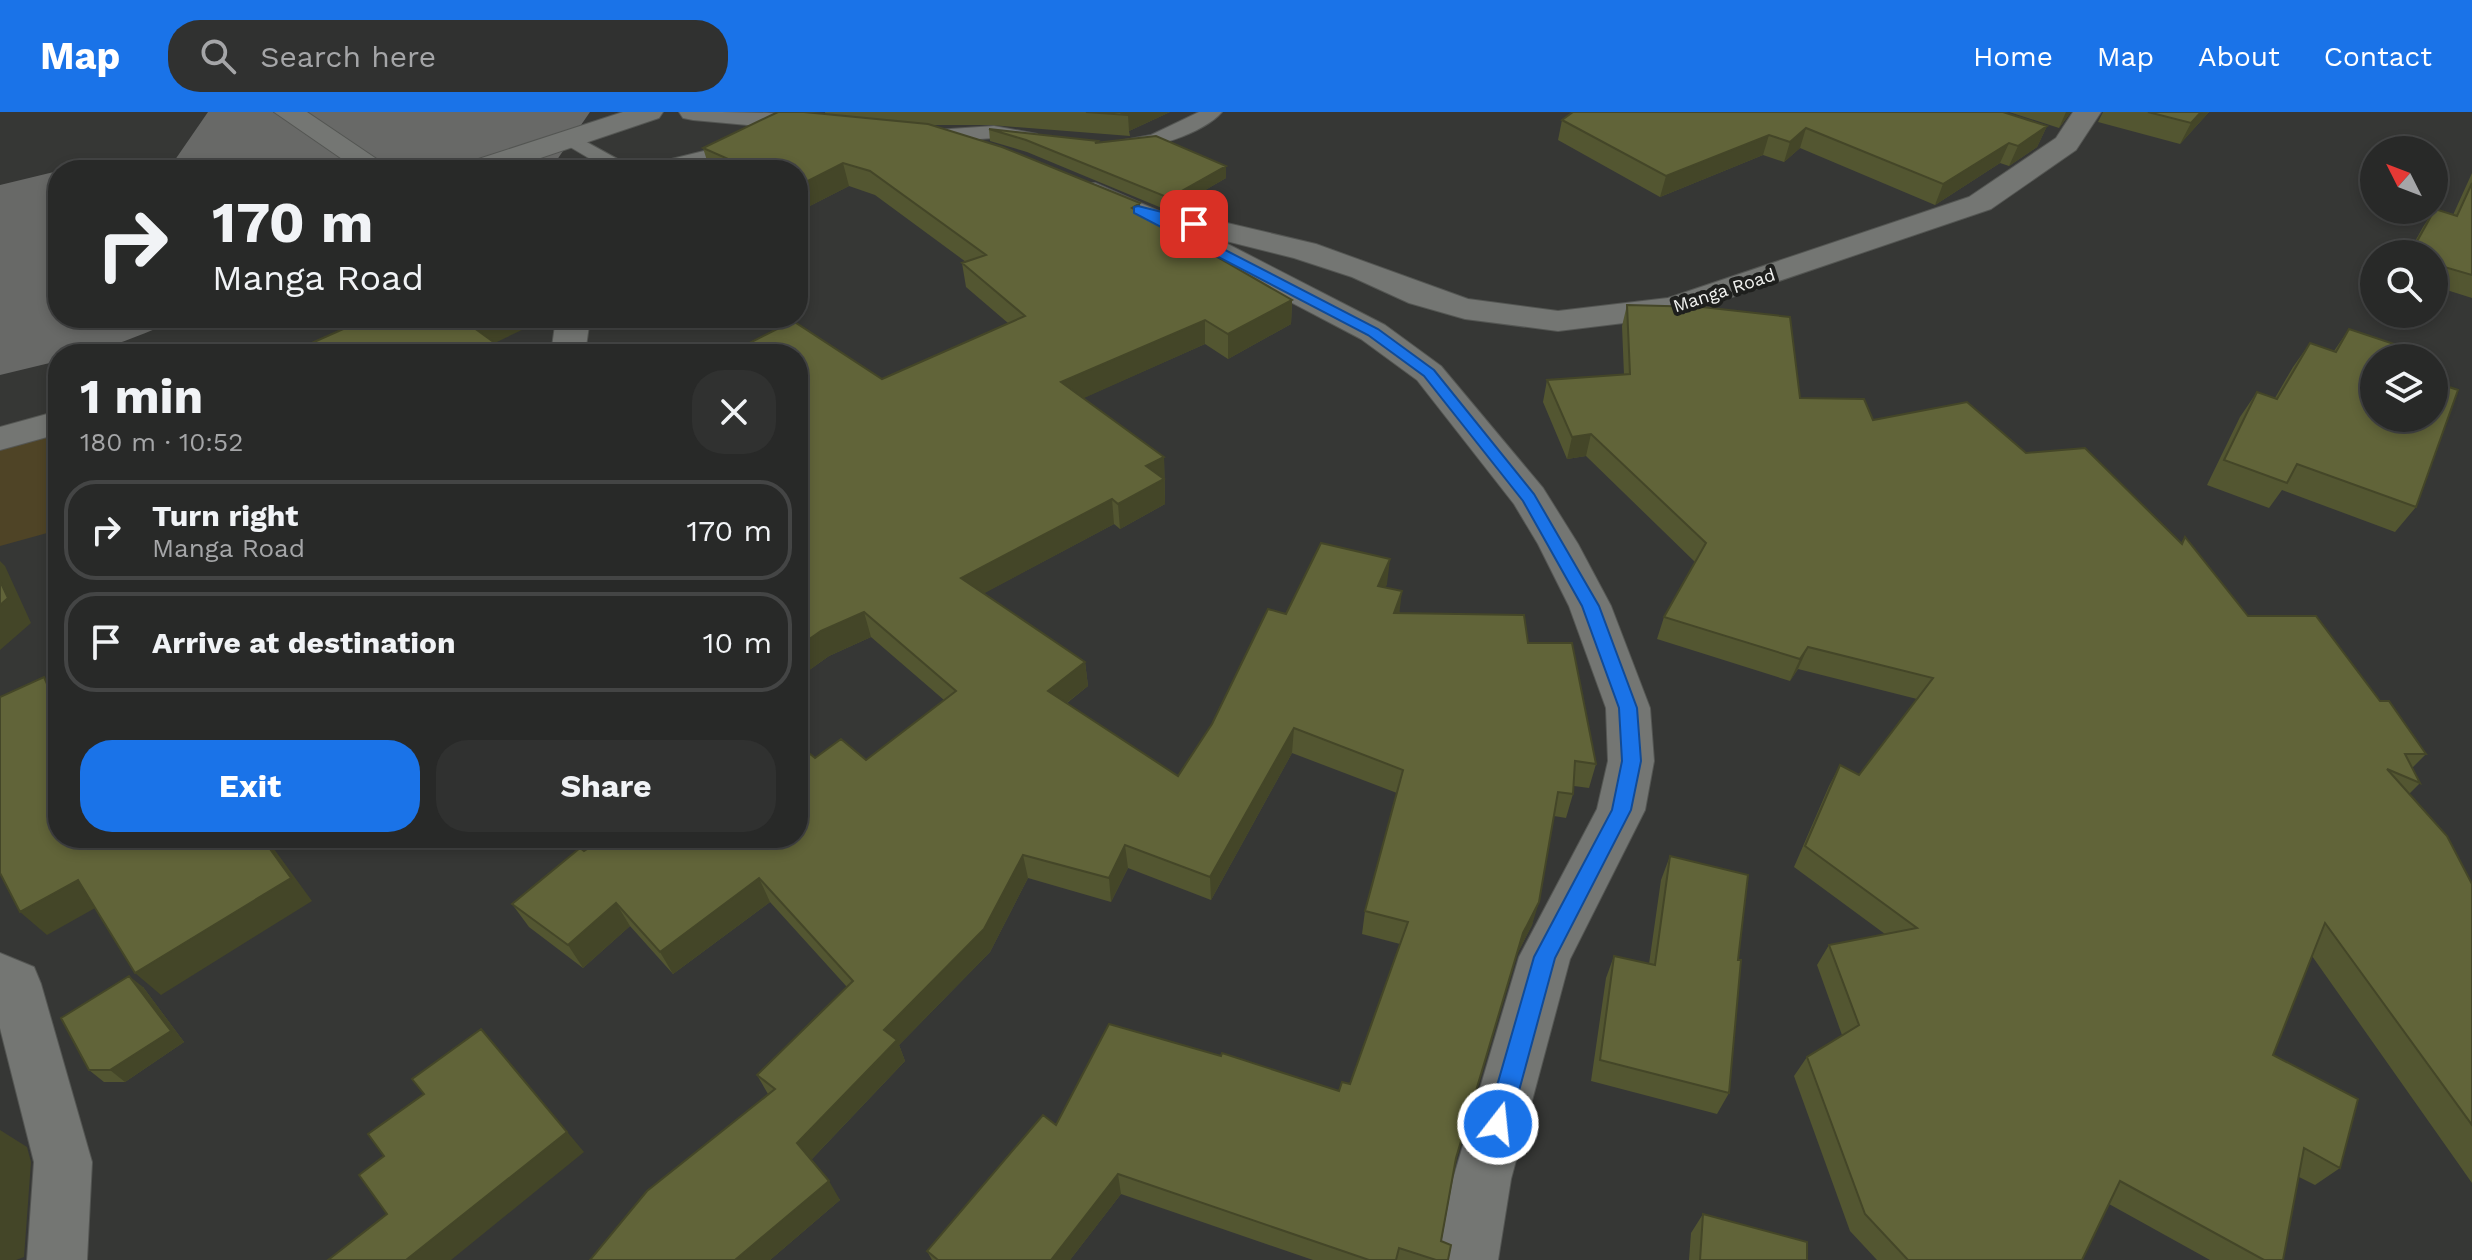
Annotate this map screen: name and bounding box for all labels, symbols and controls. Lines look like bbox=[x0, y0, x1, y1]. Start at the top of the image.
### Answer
search box bbox=[168, 20, 728, 92]
text: Map bbox=[40, 34, 120, 78]
icon: search bbox=[196, 34, 240, 78]
text: Search here bbox=[260, 39, 436, 74]
text: Home bbox=[1973, 40, 2053, 73]
text: Map bbox=[2097, 40, 2154, 73]
text: About bbox=[2198, 40, 2280, 73]
text: Contact bbox=[2324, 40, 2432, 73]
north arrow bbox=[2360, 136, 2448, 224]
map controls bbox=[2360, 136, 2448, 432]
text: 170 m bbox=[212, 190, 374, 256]
pin bbox=[1160, 190, 1228, 258]
icon: right bbox=[80, 192, 184, 296]
icon: arrive bbox=[1172, 202, 1216, 246]
button: search bbox=[2360, 240, 2448, 328]
text: Manga Road bbox=[212, 257, 424, 299]
street label: Manga Road bbox=[1670, 264, 1778, 316]
button: layers bbox=[2360, 344, 2448, 432]
text: 1 min bbox=[80, 368, 203, 425]
button: close bbox=[692, 370, 776, 454]
text: 180 m · 10:52 bbox=[80, 427, 243, 457]
text: Turn right bbox=[152, 498, 298, 533]
icon: right bbox=[84, 508, 128, 552]
text: 170 m bbox=[687, 513, 772, 548]
text: Manga Road bbox=[152, 533, 305, 563]
icon: arrive bbox=[84, 620, 128, 664]
text: Arrive at destination bbox=[152, 625, 456, 660]
text: 10 m bbox=[703, 625, 772, 660]
button: Exit bbox=[80, 740, 420, 832]
button: Share bbox=[436, 740, 776, 832]
position arrow bbox=[1456, 1082, 1540, 1166]

